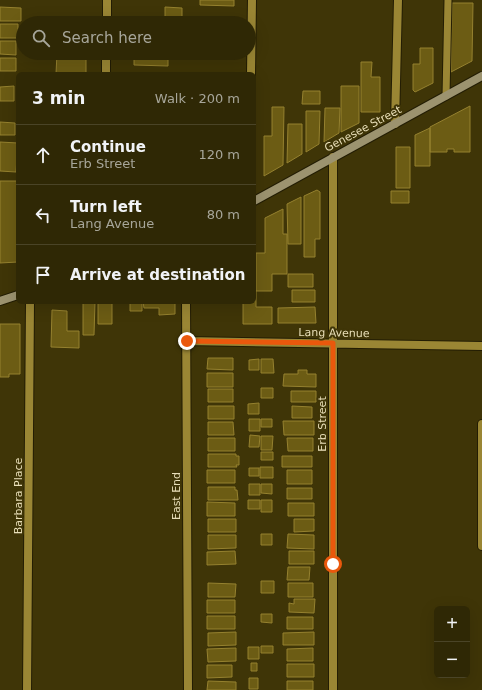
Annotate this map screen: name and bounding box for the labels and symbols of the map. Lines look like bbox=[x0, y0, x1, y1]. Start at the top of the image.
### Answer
street label: Genesee Street bbox=[322, 103, 404, 155]
street label: Lang Avenue bbox=[298, 326, 370, 340]
route end bbox=[178, 332, 196, 350]
street label: Erb Street bbox=[316, 396, 329, 452]
street label: Barbara Place bbox=[12, 458, 25, 534]
street label: East End bbox=[170, 472, 183, 520]
route start bbox=[324, 555, 342, 573]

